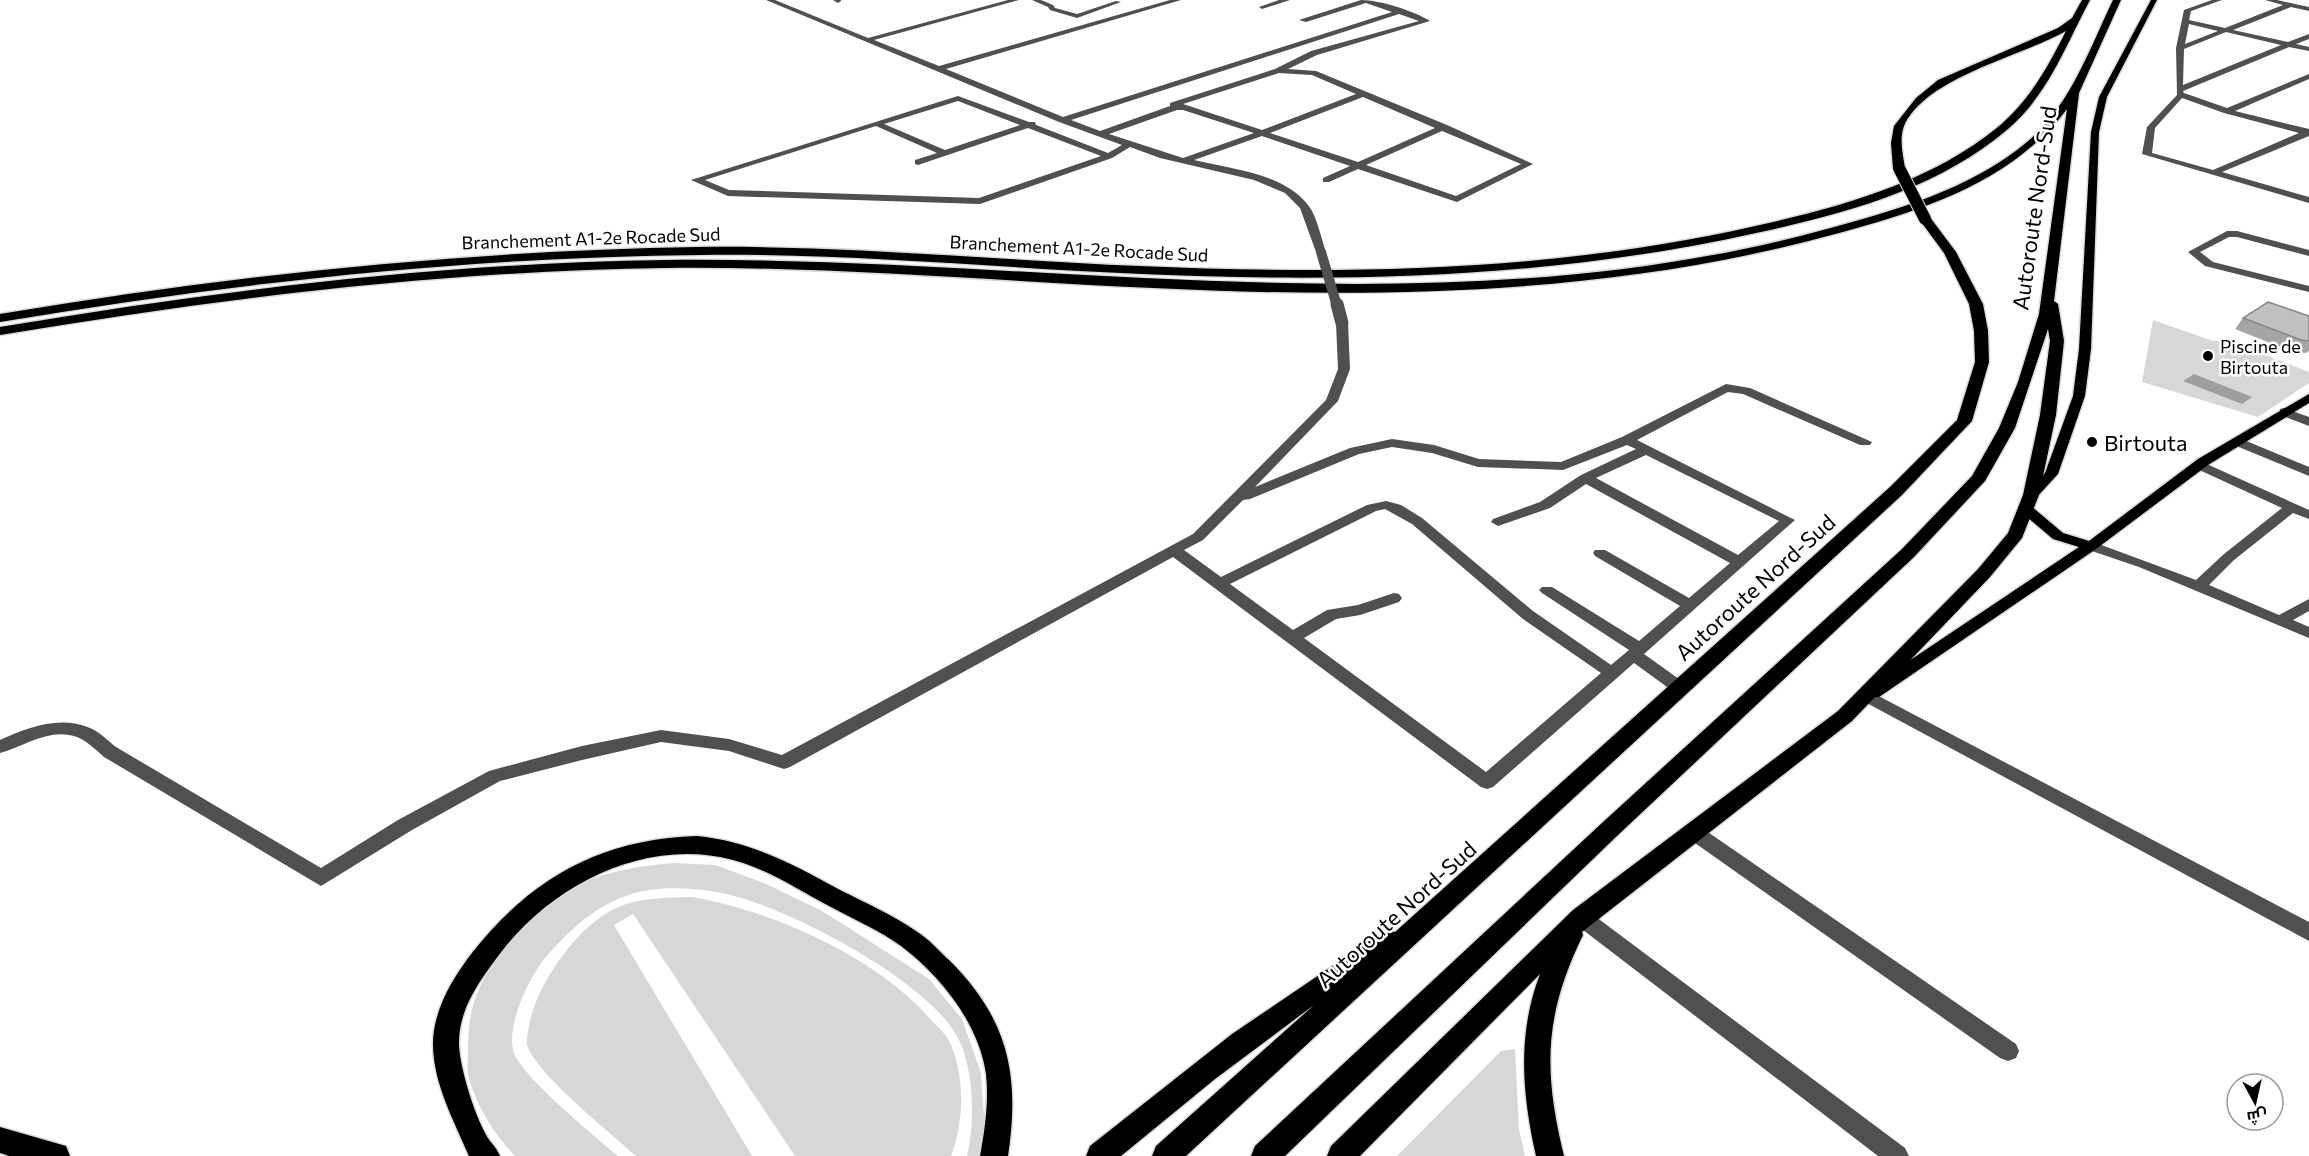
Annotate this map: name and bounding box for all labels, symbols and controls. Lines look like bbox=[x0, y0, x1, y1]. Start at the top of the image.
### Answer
street label: Autoroute Nord-Sud bbox=[2006, 104, 2062, 312]
street label: Branchement A1-2e Rocade Sud bbox=[461, 222, 721, 254]
street label: Branchement A1-2e Rocade Sud bbox=[949, 230, 1209, 266]
place label: Piscine de Birtouta bbox=[2220, 335, 2301, 378]
marker: Piscine de Birtouta bbox=[2201, 349, 2215, 363]
place label: Birtouta bbox=[2104, 429, 2187, 456]
marker: Birtouta bbox=[2085, 435, 2099, 449]
street label: Autoroute Nord-Sud bbox=[1669, 508, 1841, 666]
street label: Autoroute Nord-Sud bbox=[1310, 835, 1482, 993]
north arrow bbox=[2225, 1072, 2285, 1132]
text: ش bbox=[2246, 1106, 2269, 1128]

